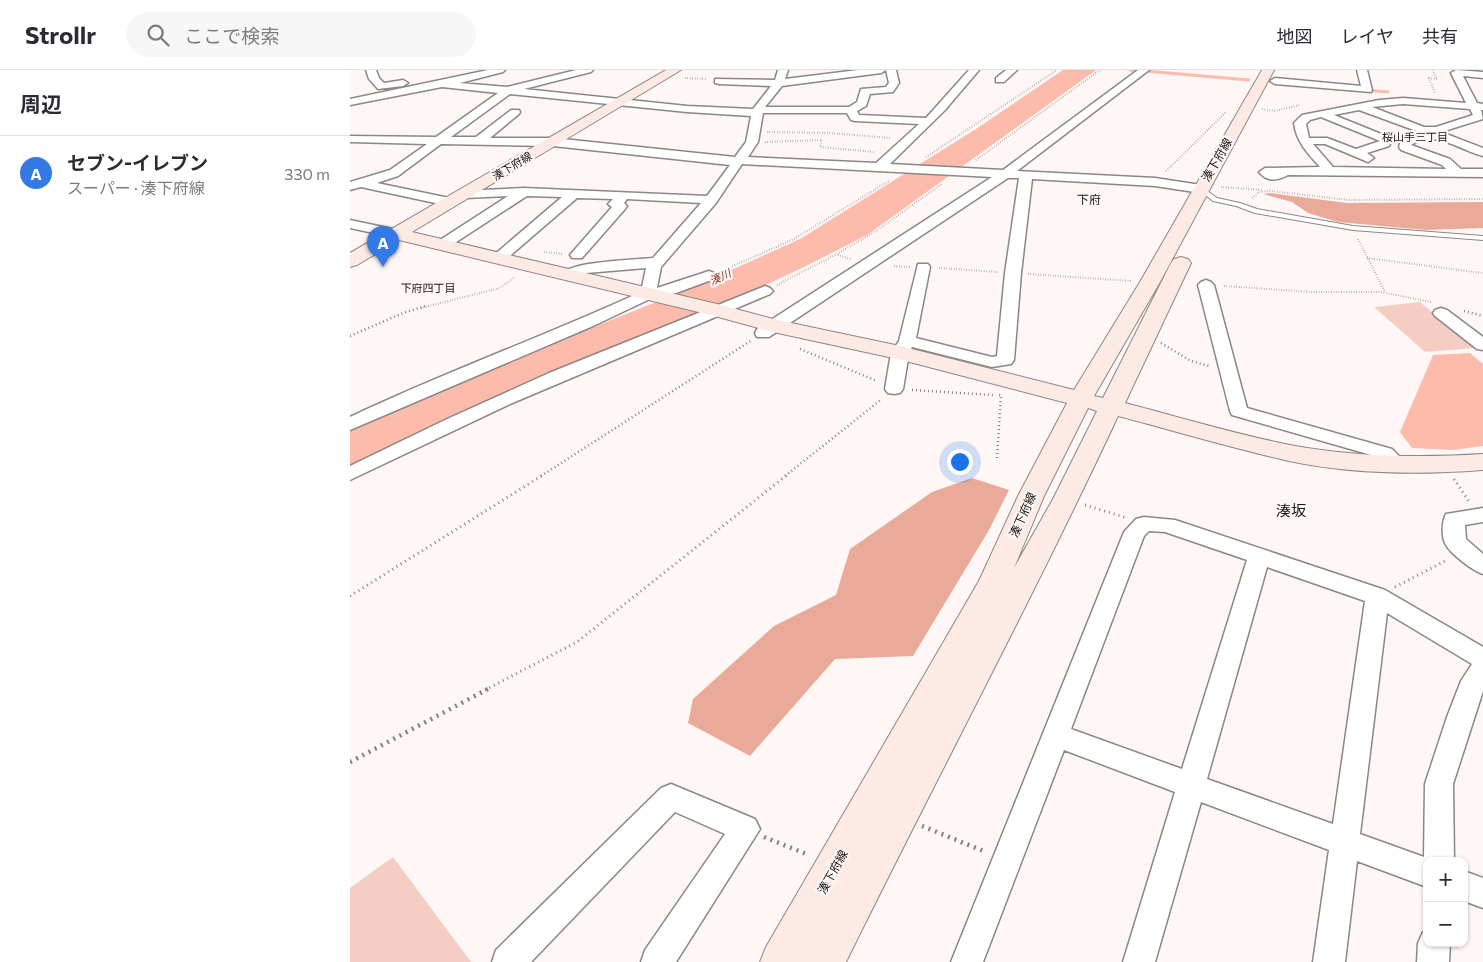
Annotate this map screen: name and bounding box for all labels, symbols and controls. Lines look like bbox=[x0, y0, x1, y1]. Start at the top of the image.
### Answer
search box bbox=[126, 12, 476, 57]
text: Strollr bbox=[25, 20, 96, 49]
icon: search bbox=[144, 21, 172, 49]
text: ここで検索 bbox=[184, 24, 279, 47]
text: 地図 bbox=[1277, 25, 1313, 47]
text: レイヤ bbox=[1341, 25, 1394, 47]
text: 共有 bbox=[1422, 25, 1458, 47]
text: 周辺 bbox=[20, 91, 62, 116]
district label: 桜山手三丁目 bbox=[1382, 130, 1448, 143]
street label: 湊下府線 bbox=[1198, 135, 1234, 184]
street label: 湊下府線 bbox=[490, 149, 534, 182]
text: セブン-イレブン bbox=[67, 151, 208, 174]
text: A bbox=[30, 164, 42, 183]
text: 330 m bbox=[284, 164, 330, 183]
text: スーパー · 湊下府線 bbox=[67, 178, 205, 197]
district label: 下府 bbox=[1077, 192, 1101, 206]
pin: A bbox=[367, 226, 399, 267]
water label: 湊川 bbox=[707, 266, 733, 287]
district label: 下府四丁目 bbox=[401, 281, 456, 294]
your location bbox=[947, 449, 973, 475]
street label: 湊下府線 bbox=[1006, 490, 1038, 539]
district label: 湊坂 bbox=[1276, 501, 1306, 519]
street label: 湊下府線 bbox=[814, 847, 850, 896]
map controls bbox=[1423, 857, 1468, 947]
button: + bbox=[1423, 857, 1468, 902]
button: − bbox=[1423, 902, 1468, 947]

